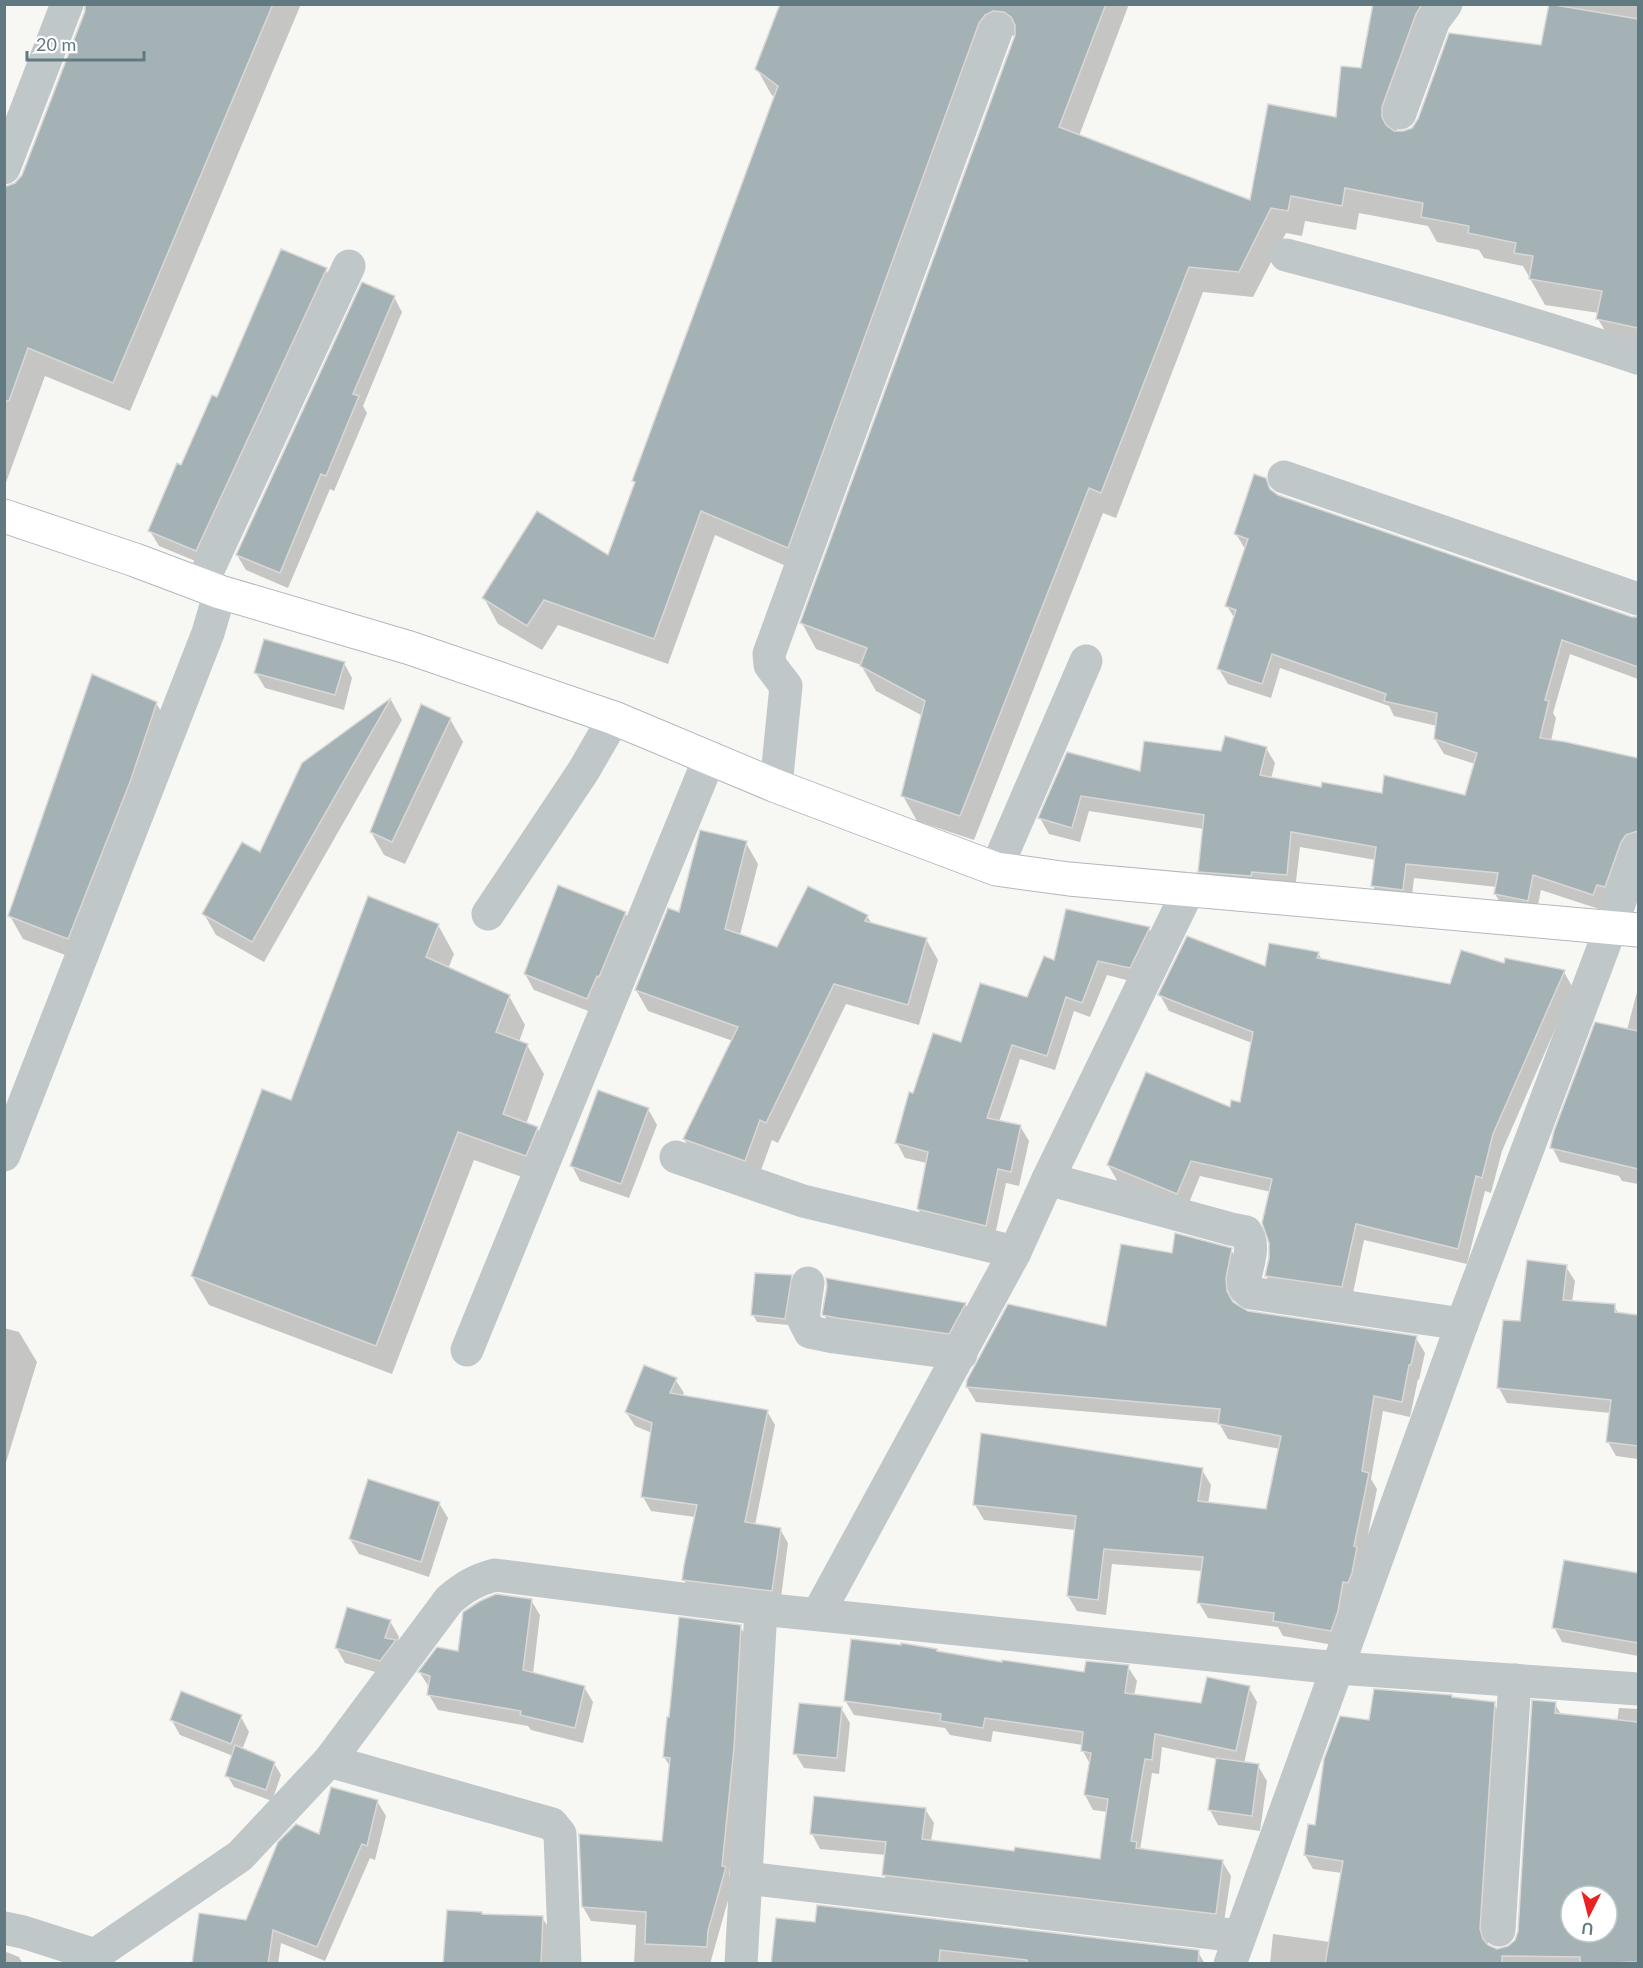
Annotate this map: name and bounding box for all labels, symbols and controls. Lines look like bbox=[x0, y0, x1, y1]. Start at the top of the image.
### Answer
scale bar bbox=[27, 24, 144, 62]
text: 20 m bbox=[36, 33, 76, 55]
north arrow bbox=[1559, 1884, 1619, 1944]
text: U bbox=[1580, 1919, 1594, 1939]

